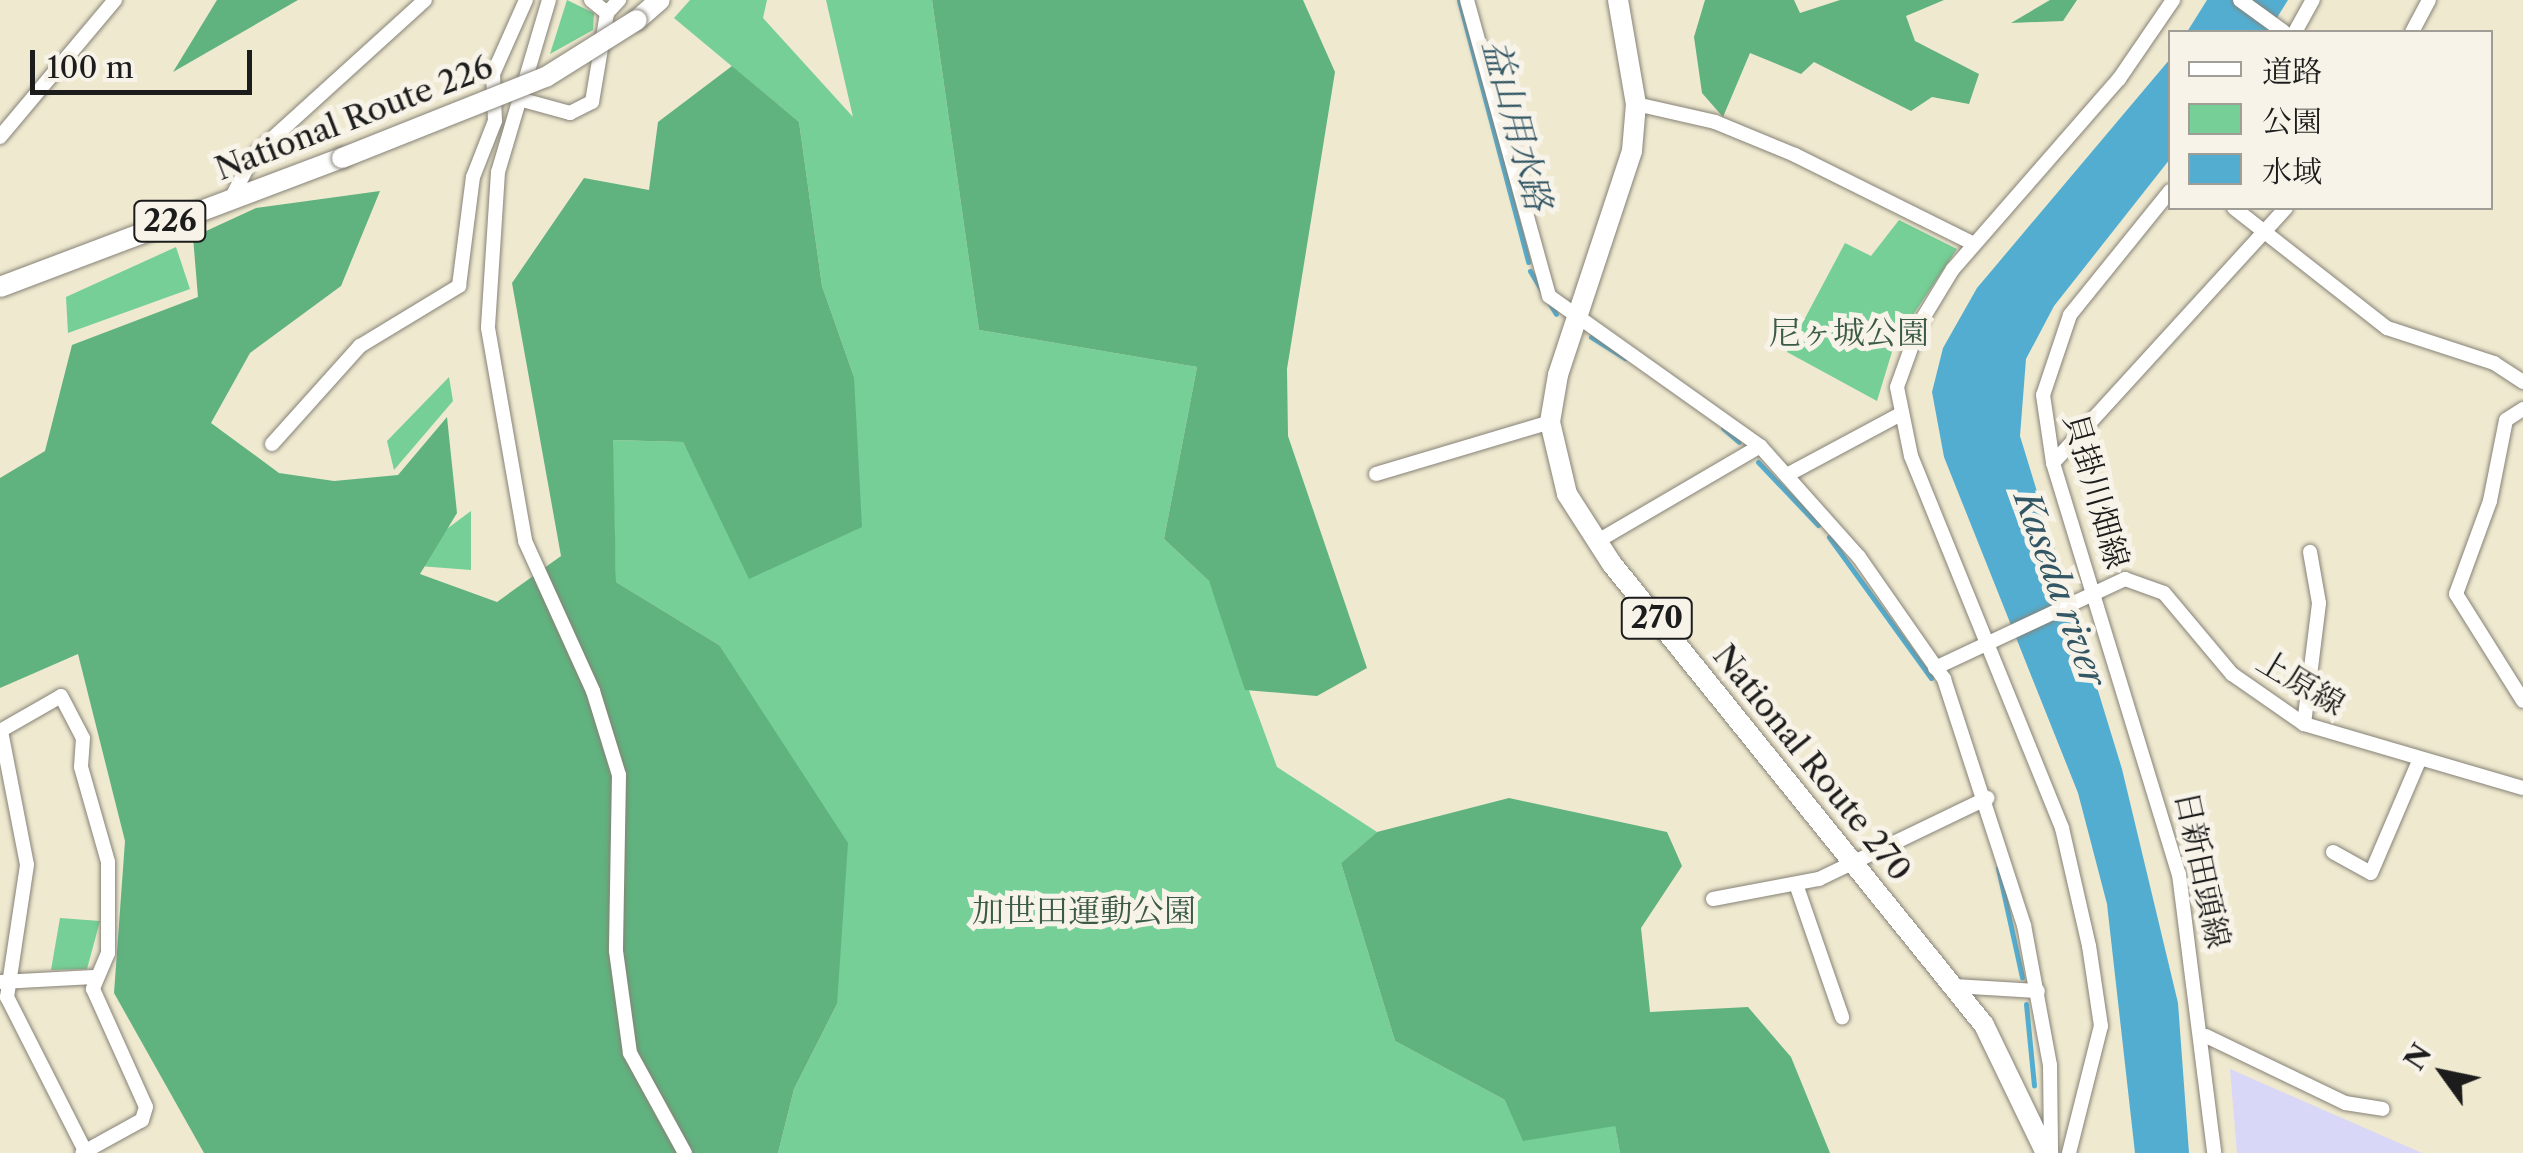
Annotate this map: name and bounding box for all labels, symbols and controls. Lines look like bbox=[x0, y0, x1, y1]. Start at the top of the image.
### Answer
scale bar bbox=[35, 30, 258, 92]
legend bbox=[2168, 30, 2493, 210]
water label: 益山用水路 bbox=[1474, 35, 1560, 215]
street label: National Route 226 bbox=[210, 47, 498, 189]
text: 100 m bbox=[47, 49, 134, 86]
text: 道路 bbox=[2262, 53, 2322, 90]
text: 公園 bbox=[2262, 103, 2322, 140]
text: 水域 bbox=[2262, 153, 2322, 190]
road number: 226 bbox=[132, 196, 208, 246]
park label: 尼ヶ城公園 bbox=[1769, 314, 1929, 352]
street label: 貝掛川畑線 bbox=[2055, 409, 2137, 573]
water label: Kaseda river bbox=[2005, 485, 2115, 693]
road number: 270 bbox=[1620, 593, 1694, 643]
street label: National Route 270 bbox=[1705, 637, 1919, 889]
street label: 上原線 bbox=[2250, 642, 2352, 724]
street label: 日新田頭線 bbox=[2167, 788, 2237, 952]
park label: 加世田運動公園 bbox=[972, 892, 1196, 930]
north arrow bbox=[2393, 1023, 2493, 1123]
text: N bbox=[2397, 1037, 2439, 1076]

